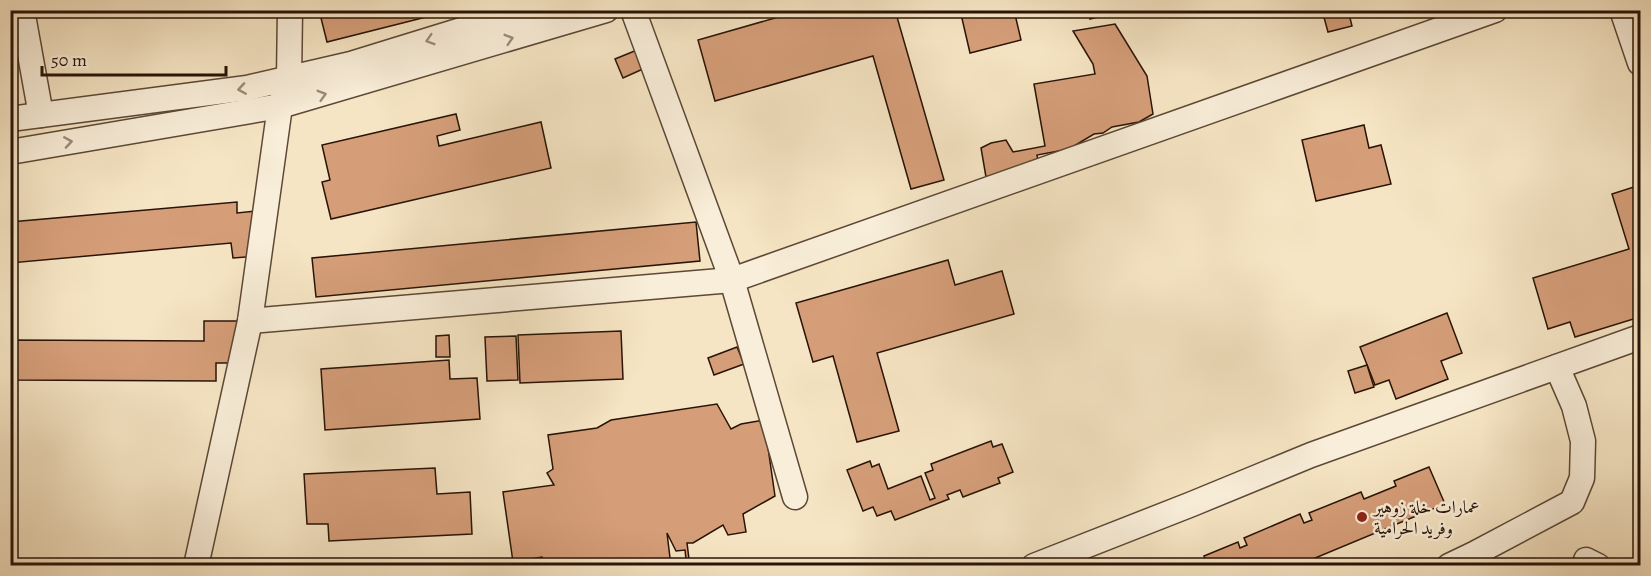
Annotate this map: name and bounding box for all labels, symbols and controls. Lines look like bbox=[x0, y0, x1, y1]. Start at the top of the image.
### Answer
one-way arrow bbox=[425, 33, 436, 45]
one-way arrow bbox=[503, 34, 513, 46]
scale bar bbox=[42, 39, 226, 77]
text: 50 m bbox=[51, 48, 87, 72]
one-way arrow bbox=[237, 82, 246, 94]
one-way arrow bbox=[316, 90, 326, 102]
one-way arrow bbox=[64, 137, 73, 149]
place label: عمارات خلة زوهير وفريد الحرامية bbox=[1372, 495, 1480, 540]
marker: عمارات خلة زوهير وفريد الحرامية bbox=[1355, 510, 1369, 524]

